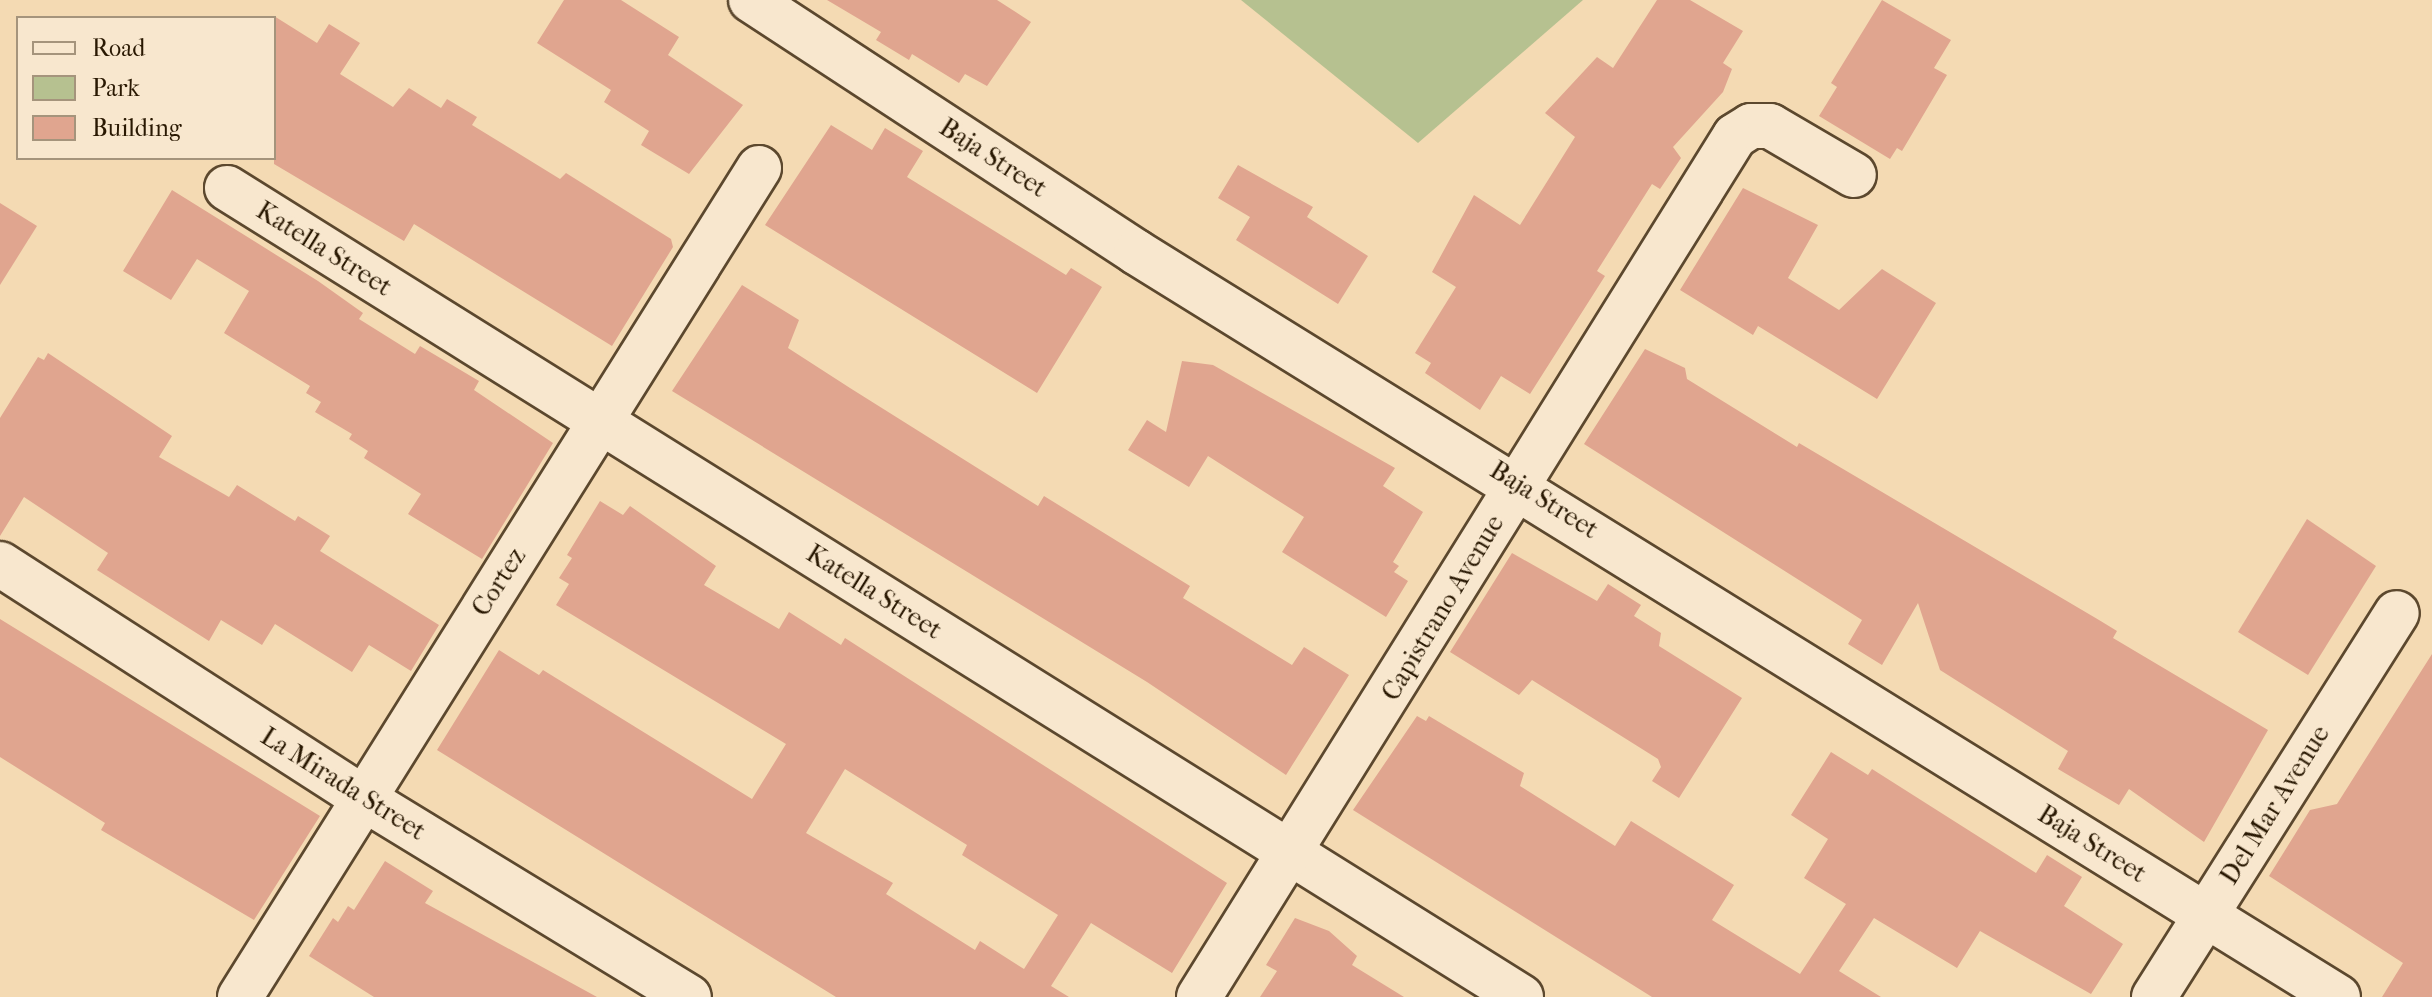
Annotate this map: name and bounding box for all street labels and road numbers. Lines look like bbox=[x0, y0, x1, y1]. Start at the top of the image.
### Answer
street label: Baja Street bbox=[933, 112, 1053, 204]
street label: Katella Street bbox=[250, 195, 398, 303]
street label: Baja Street bbox=[1484, 454, 1604, 546]
street label: Capistrano Avenue bbox=[1375, 510, 1511, 706]
street label: Katella Street bbox=[800, 538, 948, 646]
street label: Cortez bbox=[465, 542, 533, 622]
street label: Del Mar Avenue bbox=[2214, 720, 2336, 890]
street label: La Mirada Street bbox=[255, 721, 431, 847]
street label: Baja Street bbox=[2032, 798, 2152, 890]

